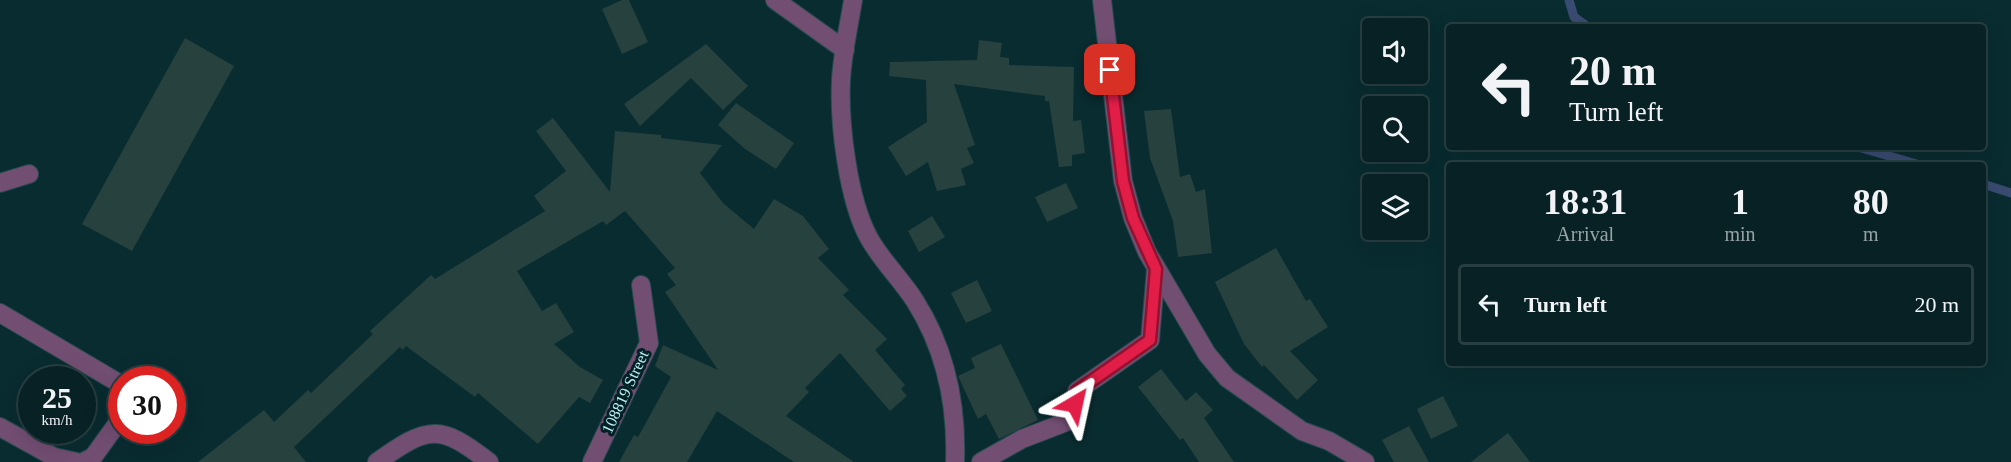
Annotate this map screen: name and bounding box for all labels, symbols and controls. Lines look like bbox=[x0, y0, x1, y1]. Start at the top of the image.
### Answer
map controls bbox=[1362, 18, 1428, 240]
button: sound bbox=[1362, 18, 1428, 84]
pin bbox=[1084, 44, 1135, 95]
icon: left bbox=[1470, 48, 1548, 126]
text: 20 m bbox=[1569, 48, 1657, 94]
icon: arrive bbox=[1093, 53, 1126, 86]
button: search bbox=[1362, 96, 1428, 162]
text: Turn left bbox=[1569, 97, 1663, 127]
button: layers bbox=[1362, 174, 1428, 240]
text: 18:31 bbox=[1543, 182, 1627, 222]
text: 1 bbox=[1731, 182, 1749, 222]
text: 80 bbox=[1853, 182, 1889, 222]
text: Arrival bbox=[1556, 223, 1614, 245]
text: min bbox=[1724, 223, 1756, 245]
text: m bbox=[1863, 223, 1879, 245]
icon: left bbox=[1473, 288, 1506, 321]
text: Turn left bbox=[1524, 292, 1607, 317]
text: 20 m bbox=[1914, 292, 1959, 317]
street label: 108819 Street bbox=[598, 347, 652, 436]
speed limit sign: 30 bbox=[108, 366, 186, 444]
position arrow bbox=[1043, 372, 1107, 436]
text: 25 bbox=[42, 381, 72, 414]
text: km/h bbox=[42, 412, 72, 428]

